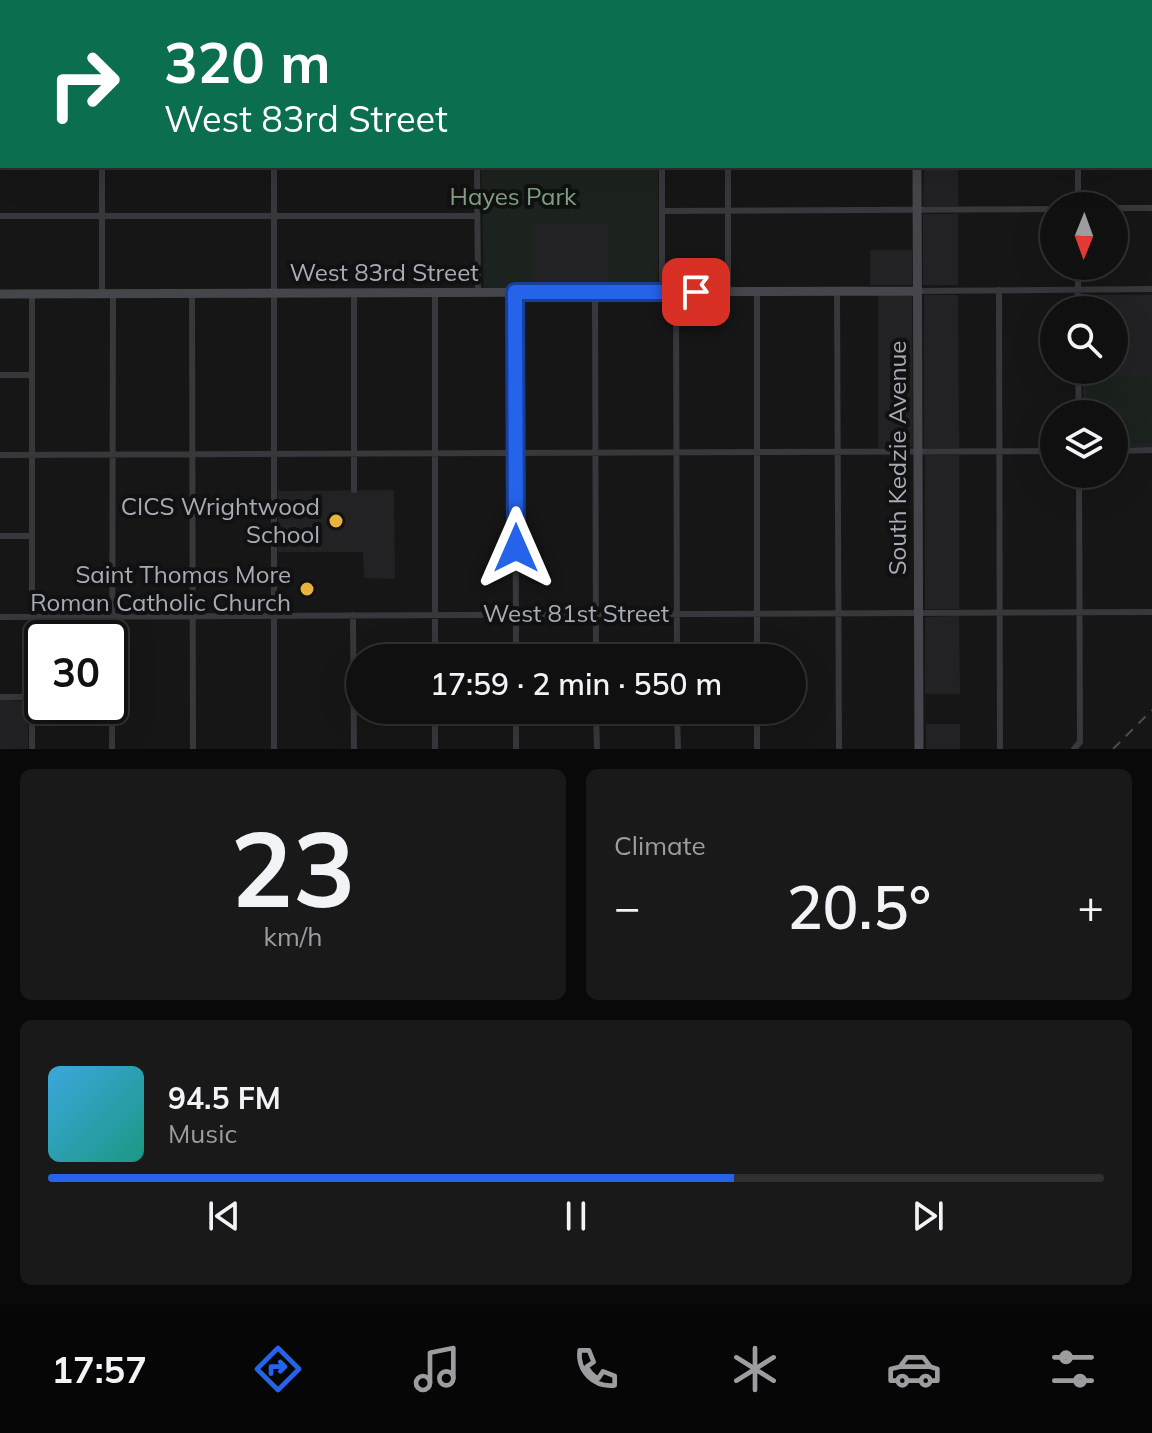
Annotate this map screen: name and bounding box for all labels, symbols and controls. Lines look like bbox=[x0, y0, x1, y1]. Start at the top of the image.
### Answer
text: 320 m bbox=[164, 27, 331, 97]
icon: right bbox=[32, 32, 136, 136]
text: West 83rd Street bbox=[164, 96, 448, 141]
park label: Hayes Park bbox=[450, 181, 577, 211]
north arrow bbox=[1040, 192, 1128, 280]
map controls bbox=[1040, 192, 1128, 488]
street label: West 83rd Street bbox=[289, 257, 479, 287]
pin bbox=[662, 258, 730, 326]
icon: arrive bbox=[674, 270, 718, 314]
button: search bbox=[1040, 296, 1128, 384]
street label: South Kedzie Avenue bbox=[882, 341, 912, 575]
button: layers bbox=[1040, 400, 1128, 488]
place label: CICS Wrightwood School bbox=[121, 491, 320, 549]
position arrow bbox=[474, 506, 558, 590]
marker: CICS Wrightwood School bbox=[327, 512, 345, 530]
place label: Saint Thomas More Roman Catholic Church bbox=[30, 559, 291, 617]
marker: Saint Thomas More Roman Catholic Church bbox=[298, 580, 316, 598]
street label: West 81st Street bbox=[483, 598, 669, 628]
speed limit sign: 30 bbox=[24, 620, 128, 724]
text: 17:59 · 2 min · 550 m bbox=[430, 665, 722, 703]
text: 23 bbox=[231, 802, 355, 933]
text: Climate bbox=[614, 829, 706, 862]
text: 20.5° bbox=[787, 869, 931, 944]
text: − bbox=[614, 879, 640, 934]
text: + bbox=[1078, 879, 1104, 934]
text: km/h bbox=[264, 920, 322, 953]
text: 94.5 FM bbox=[168, 1079, 281, 1117]
text: Music bbox=[168, 1117, 237, 1150]
icon: previous bbox=[202, 1194, 246, 1238]
icon: pause bbox=[554, 1194, 598, 1238]
icon: next bbox=[906, 1194, 950, 1238]
icon: directions bbox=[250, 1341, 306, 1397]
icon: music bbox=[409, 1341, 465, 1397]
icon: phone bbox=[568, 1341, 624, 1397]
icon: climate bbox=[727, 1341, 783, 1397]
icon: car bbox=[886, 1341, 942, 1397]
icon: filters bbox=[1045, 1341, 1101, 1397]
text: 17:57 bbox=[51, 1347, 147, 1392]

